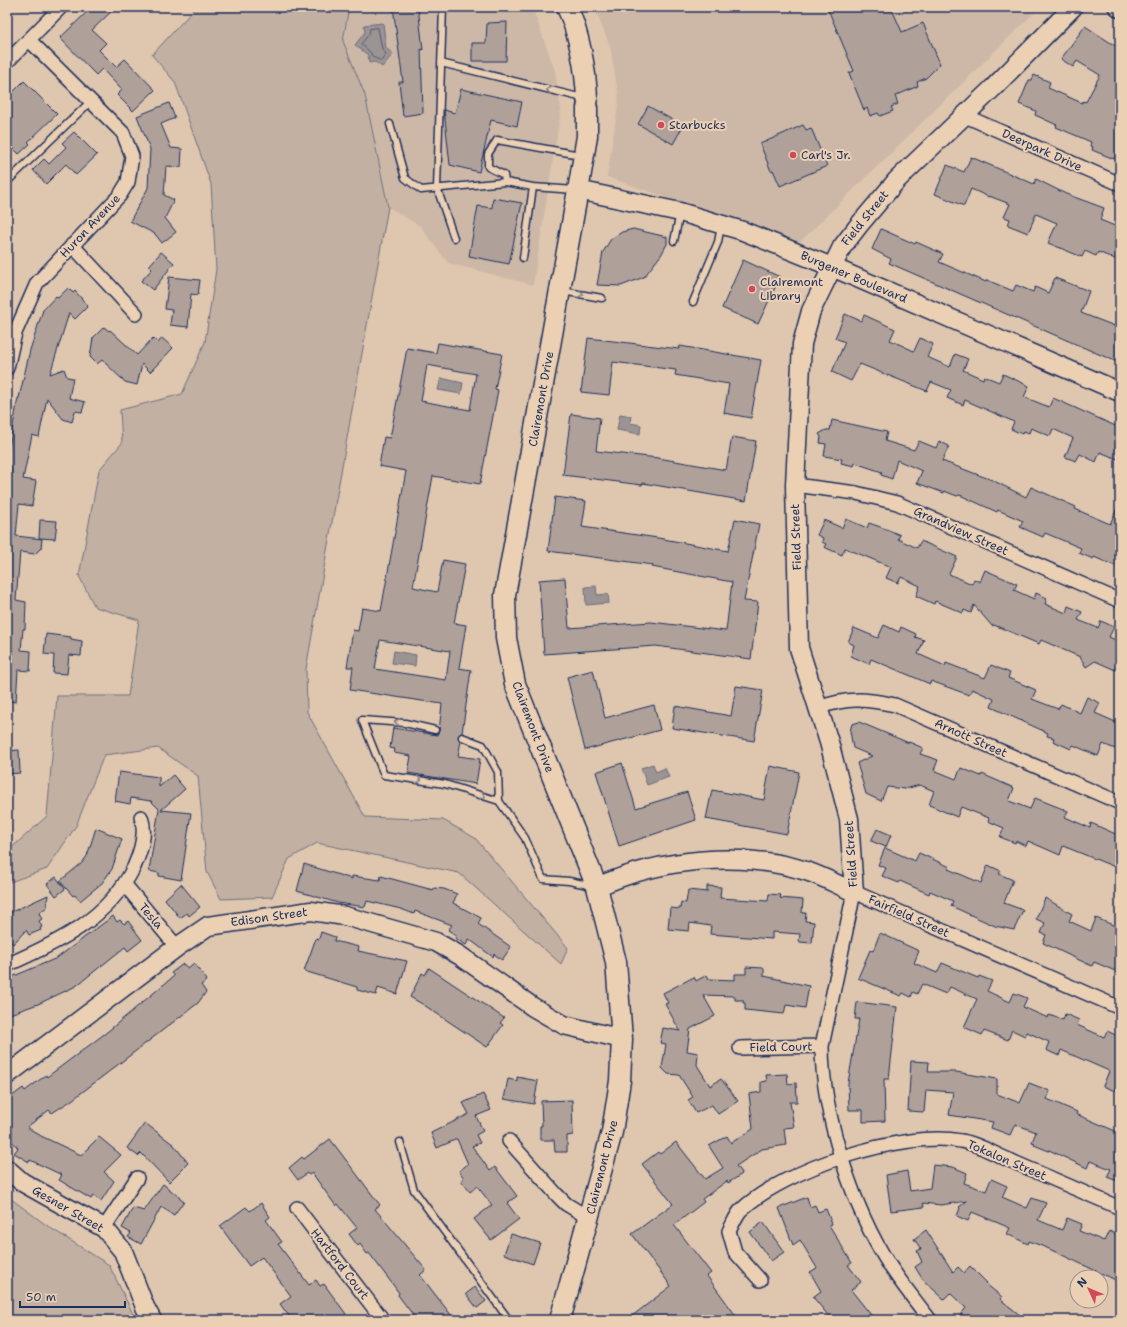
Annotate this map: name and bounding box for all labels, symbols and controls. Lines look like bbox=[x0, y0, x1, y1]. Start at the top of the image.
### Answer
one-way arrow bbox=[546, 86, 552, 94]
place label: Starbucks bbox=[669, 117, 726, 133]
marker: Starbucks bbox=[656, 120, 666, 130]
street label: Deerpark Drive bbox=[999, 125, 1085, 175]
place label: Carl's Jr. bbox=[801, 147, 851, 163]
marker: Carl's Jr. bbox=[788, 150, 798, 160]
street label: Field Street bbox=[838, 187, 892, 249]
street label: Huron Avenue bbox=[56, 191, 124, 261]
street label: Burgener Boulevard bbox=[798, 247, 910, 307]
place label: Clairemont Library bbox=[760, 274, 823, 304]
marker: Clairemont Library bbox=[747, 284, 757, 294]
one-way arrow bbox=[578, 290, 584, 298]
street label: Clairemont Drive bbox=[525, 350, 557, 448]
street label: Field Street bbox=[787, 503, 805, 571]
street label: Grandview Street bbox=[911, 503, 1011, 559]
street label: Clairemont Drive bbox=[508, 679, 558, 775]
street label: Arnott Street bbox=[932, 715, 1010, 761]
one-way arrow bbox=[394, 718, 400, 727]
one-way arrow bbox=[416, 775, 422, 784]
one-way arrow bbox=[479, 791, 486, 799]
street label: Field Street bbox=[841, 820, 861, 888]
street label: Fairfield Street bbox=[866, 891, 952, 941]
street label: Tesla bbox=[135, 900, 167, 933]
street label: Edison Street bbox=[230, 904, 308, 930]
street label: Field Court bbox=[749, 1038, 813, 1056]
street label: Clairemont Drive bbox=[583, 1118, 622, 1216]
street label: Tokalon Street bbox=[965, 1136, 1049, 1184]
street label: Gesner Street bbox=[29, 1182, 107, 1236]
street label: Hartford Court bbox=[307, 1225, 373, 1303]
north arrow bbox=[1069, 1269, 1109, 1309]
text: N bbox=[1074, 1274, 1091, 1291]
scale bar bbox=[20, 1283, 125, 1309]
text: 50 m bbox=[26, 1289, 56, 1305]

